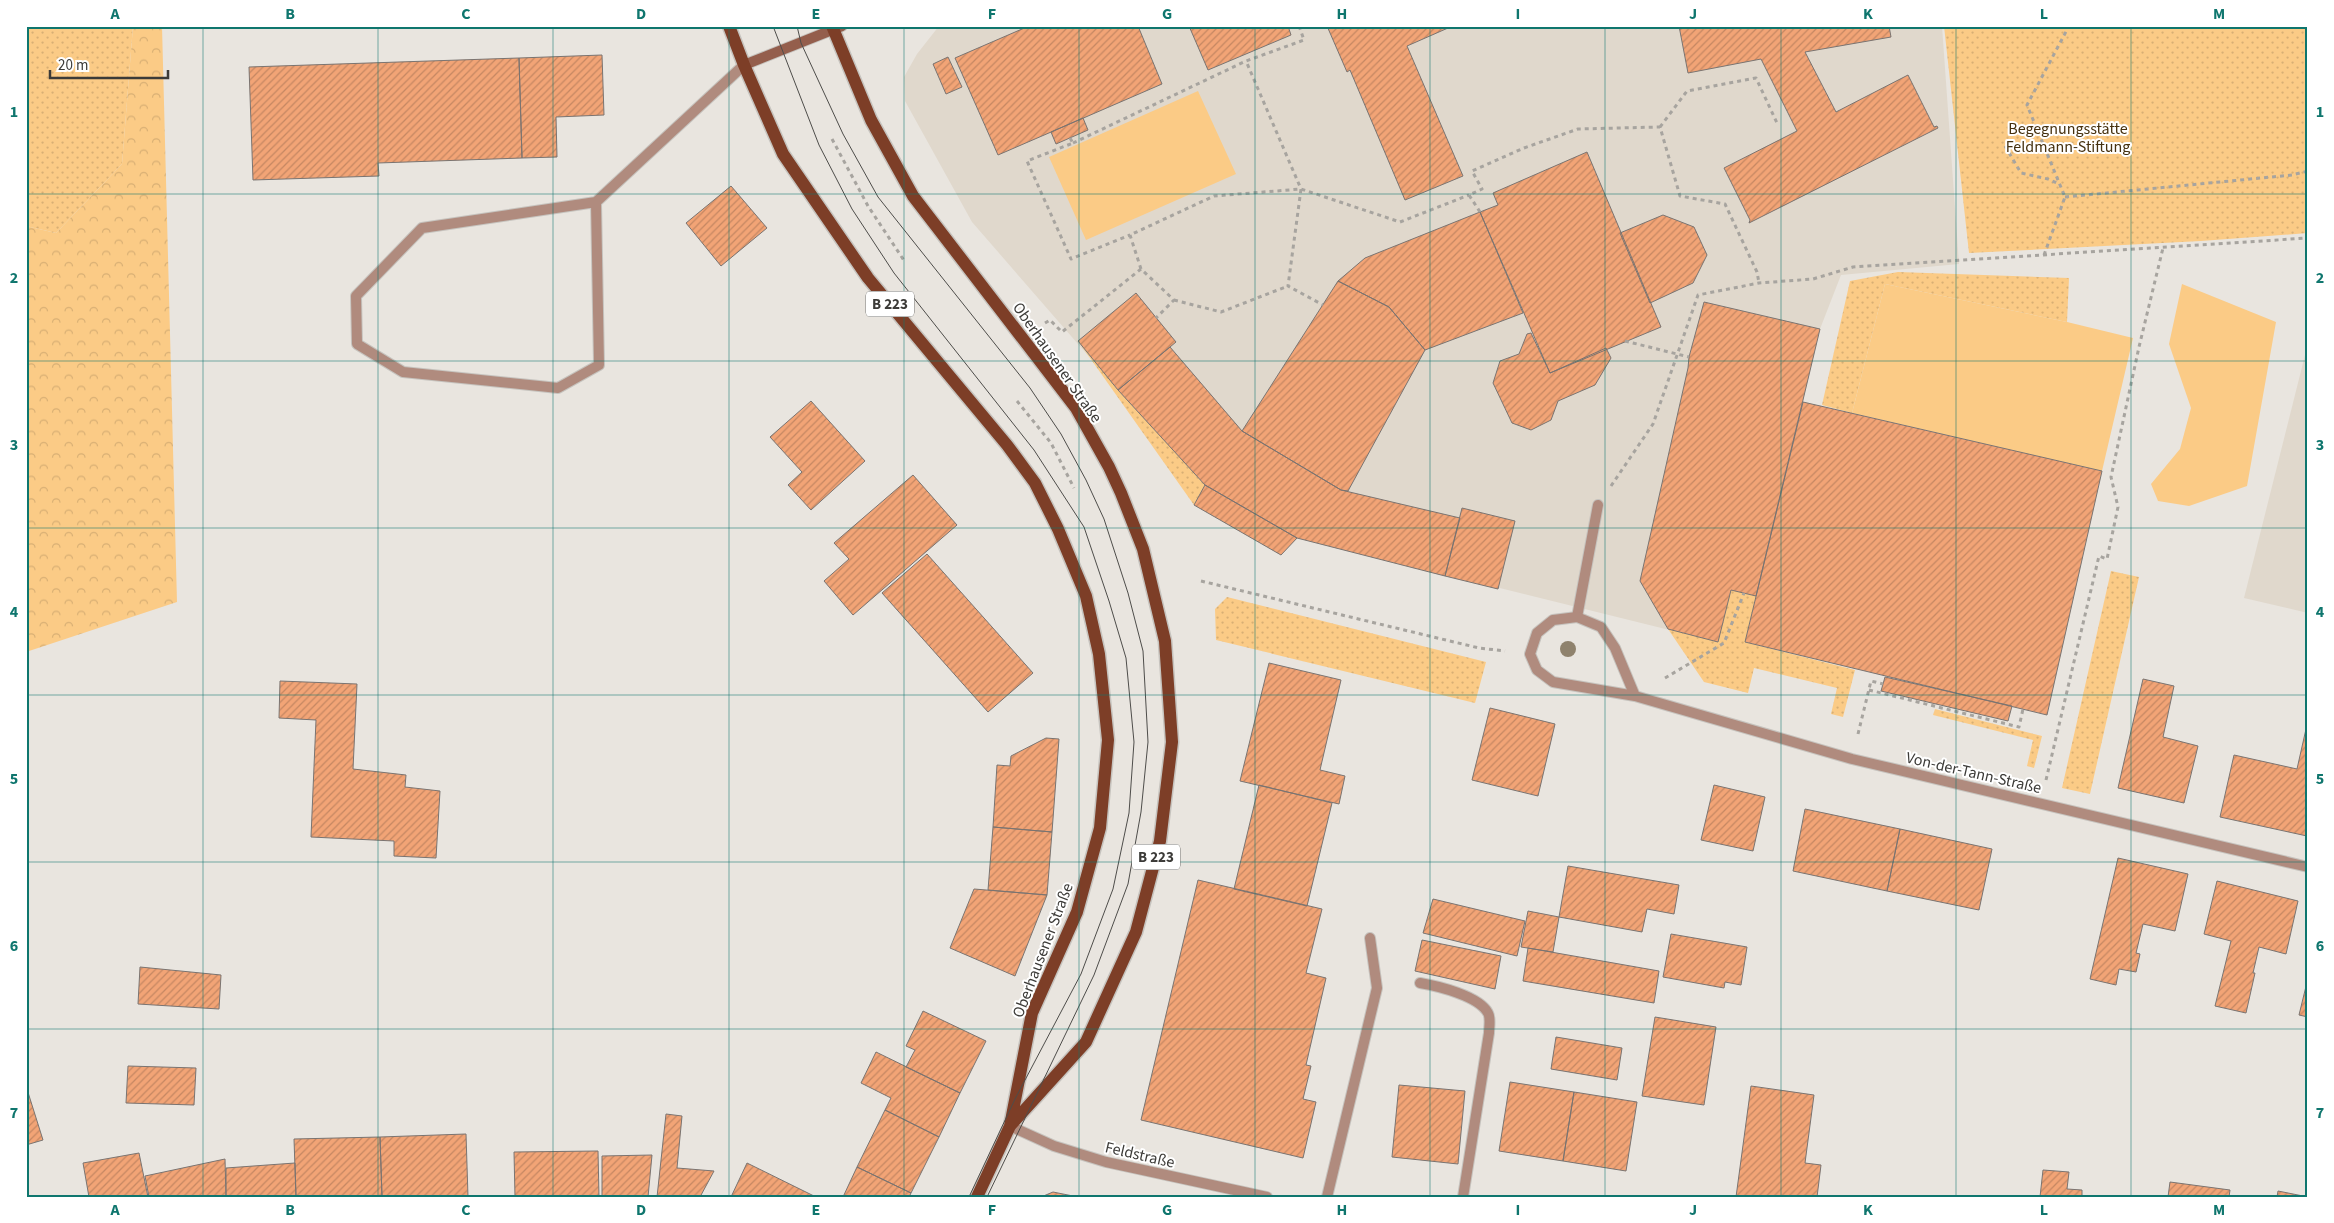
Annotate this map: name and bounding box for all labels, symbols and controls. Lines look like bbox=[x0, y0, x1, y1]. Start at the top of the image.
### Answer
text: A bbox=[109, 3, 120, 25]
text: B bbox=[285, 3, 295, 25]
text: C bbox=[461, 3, 471, 25]
text: D bbox=[636, 3, 646, 25]
text: E bbox=[812, 3, 820, 25]
text: F bbox=[988, 3, 996, 25]
text: G bbox=[1162, 3, 1172, 25]
text: H bbox=[1337, 3, 1347, 25]
text: I bbox=[1516, 3, 1520, 25]
text: J bbox=[1689, 3, 1697, 25]
text: K bbox=[1863, 3, 1873, 25]
text: L bbox=[2040, 3, 2048, 25]
text: M bbox=[2213, 3, 2225, 25]
scale bar bbox=[50, 48, 168, 80]
text: 20 m bbox=[58, 55, 88, 76]
text: 1 bbox=[10, 101, 18, 123]
text: 1 bbox=[2316, 101, 2324, 123]
park label: Begegnungsstätte Feldmann-Stiftung bbox=[2006, 118, 2130, 158]
text: 2 bbox=[10, 267, 18, 289]
text: 2 bbox=[2316, 267, 2324, 289]
road number: B 223 bbox=[866, 292, 914, 316]
street label: Oberhausener Straße bbox=[1007, 298, 1107, 427]
text: 3 bbox=[10, 434, 18, 456]
text: 3 bbox=[2316, 434, 2324, 456]
text: 4 bbox=[10, 601, 19, 623]
text: 4 bbox=[2316, 601, 2325, 623]
street label: Von-der-Tann-Straße bbox=[1904, 747, 2044, 799]
text: 5 bbox=[10, 768, 18, 790]
text: 5 bbox=[2316, 768, 2324, 790]
road number: B 223 bbox=[1132, 844, 1180, 870]
street label: Oberhausener Straße bbox=[1007, 880, 1079, 1021]
text: 6 bbox=[10, 935, 18, 957]
text: 6 bbox=[2316, 935, 2324, 957]
text: 7 bbox=[10, 1102, 18, 1124]
text: 7 bbox=[2316, 1102, 2324, 1124]
street label: Feldstraße bbox=[1103, 1136, 1177, 1174]
text: A bbox=[109, 1199, 120, 1221]
text: B bbox=[285, 1199, 295, 1221]
text: C bbox=[461, 1199, 471, 1221]
text: D bbox=[636, 1199, 646, 1221]
text: E bbox=[812, 1199, 820, 1221]
text: F bbox=[988, 1199, 996, 1221]
text: G bbox=[1162, 1199, 1172, 1221]
text: H bbox=[1337, 1199, 1347, 1221]
text: I bbox=[1516, 1199, 1520, 1221]
text: J bbox=[1689, 1199, 1697, 1221]
text: K bbox=[1863, 1199, 1873, 1221]
text: L bbox=[2040, 1199, 2048, 1221]
text: M bbox=[2213, 1199, 2225, 1221]

